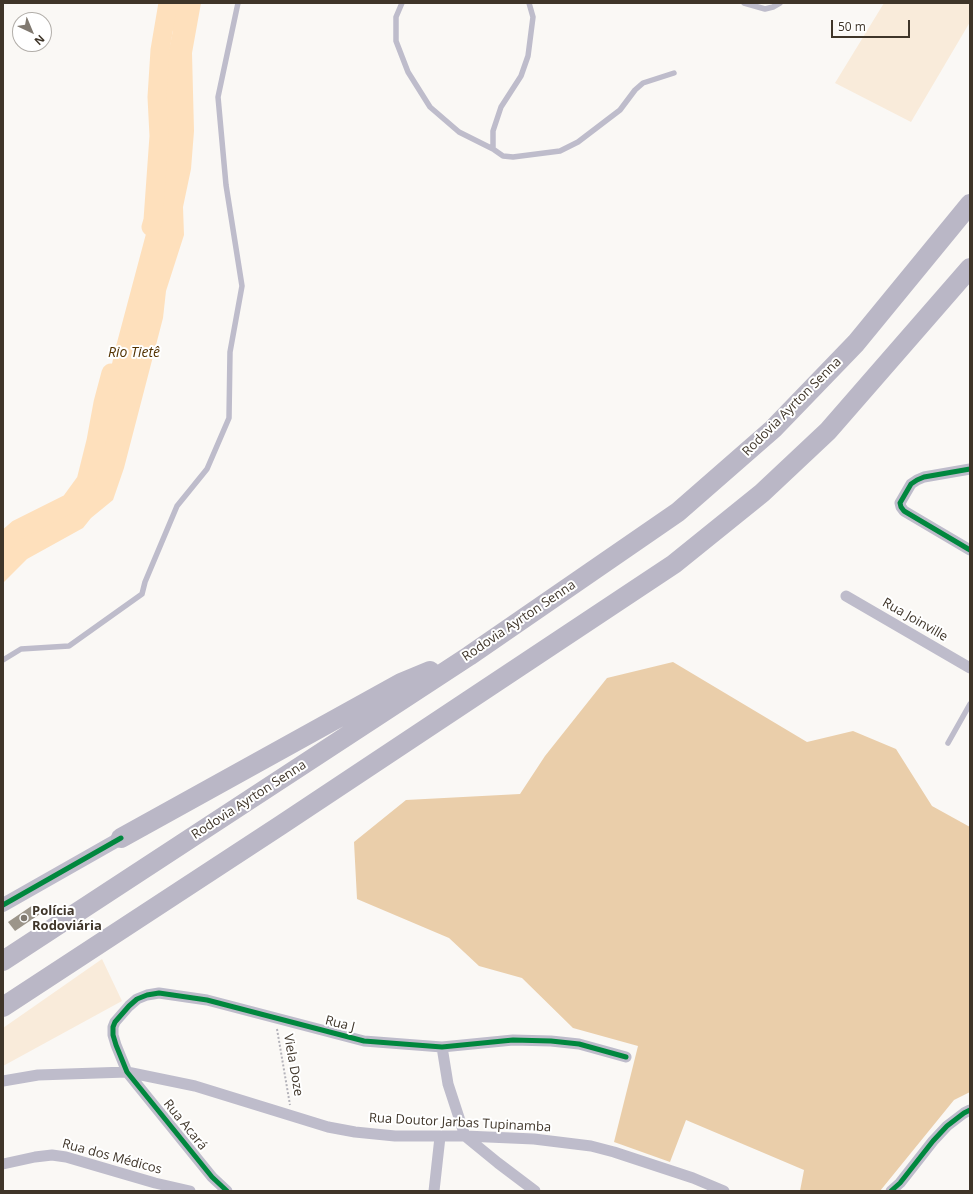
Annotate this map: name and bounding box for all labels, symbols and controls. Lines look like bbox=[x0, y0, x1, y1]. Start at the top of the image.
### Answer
north arrow bbox=[12, 12, 52, 52]
scale bar bbox=[833, 12, 912, 38]
text: 50 m bbox=[838, 18, 866, 35]
text: N bbox=[32, 32, 48, 49]
water label: Rio Tietê bbox=[108, 345, 160, 361]
street label: Rodovia Ayrton Senna bbox=[739, 354, 845, 460]
street label: Rodovia Ayrton Senna bbox=[459, 577, 579, 665]
street label: Rua Joinville bbox=[880, 595, 950, 645]
street label: Rodovia Ayrton Senna bbox=[189, 757, 309, 843]
place label: Polícia Rodoviária bbox=[32, 903, 102, 934]
marker: Polícia Rodoviária bbox=[19, 913, 29, 923]
street label: Rua J bbox=[324, 1013, 356, 1035]
street label: Viela Doze bbox=[280, 1033, 306, 1097]
street label: Rua Acará bbox=[160, 1096, 210, 1154]
street label: Rua Doutor Jarbas Tupinamba bbox=[368, 1110, 552, 1136]
street label: Rua dos Médicos bbox=[61, 1136, 163, 1178]

